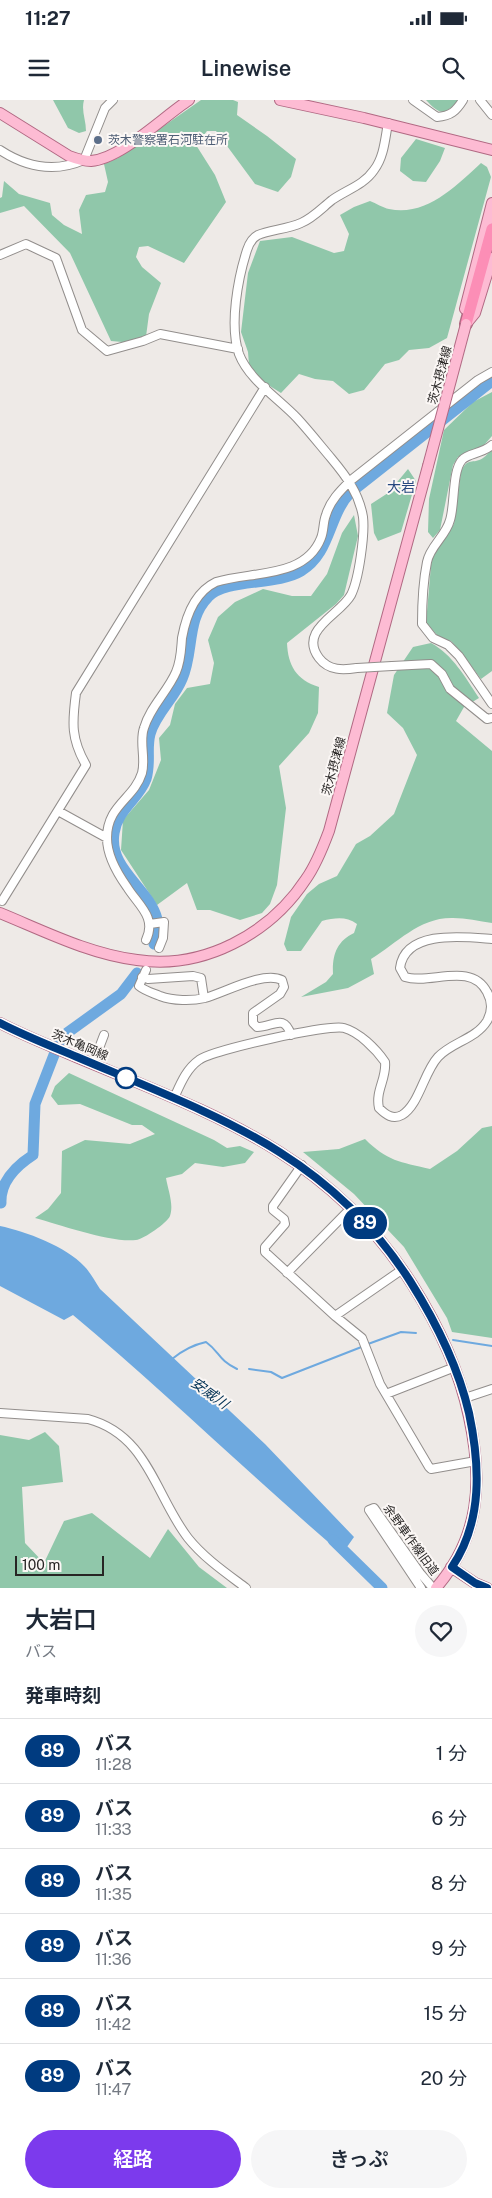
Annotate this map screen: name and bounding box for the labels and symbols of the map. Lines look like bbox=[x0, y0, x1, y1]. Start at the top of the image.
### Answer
place label: 茨木警察署石河駐在所 bbox=[108, 133, 228, 147]
marker: 茨木警察署石河駐在所 bbox=[92, 134, 104, 146]
street label: 茨木摂津線 bbox=[425, 344, 455, 406]
district label: 大岩 bbox=[387, 479, 415, 495]
street label: 茨木摂津線 bbox=[319, 735, 349, 797]
street label: 茨木亀岡線 bbox=[50, 1027, 110, 1063]
unlabelled marker bbox=[115, 1067, 137, 1089]
line badge: 89 bbox=[342, 1207, 388, 1239]
water label: 安威川 bbox=[188, 1374, 233, 1413]
street label: 余野車作線旧道 bbox=[381, 1502, 441, 1578]
scale bar bbox=[15, 1553, 104, 1576]

